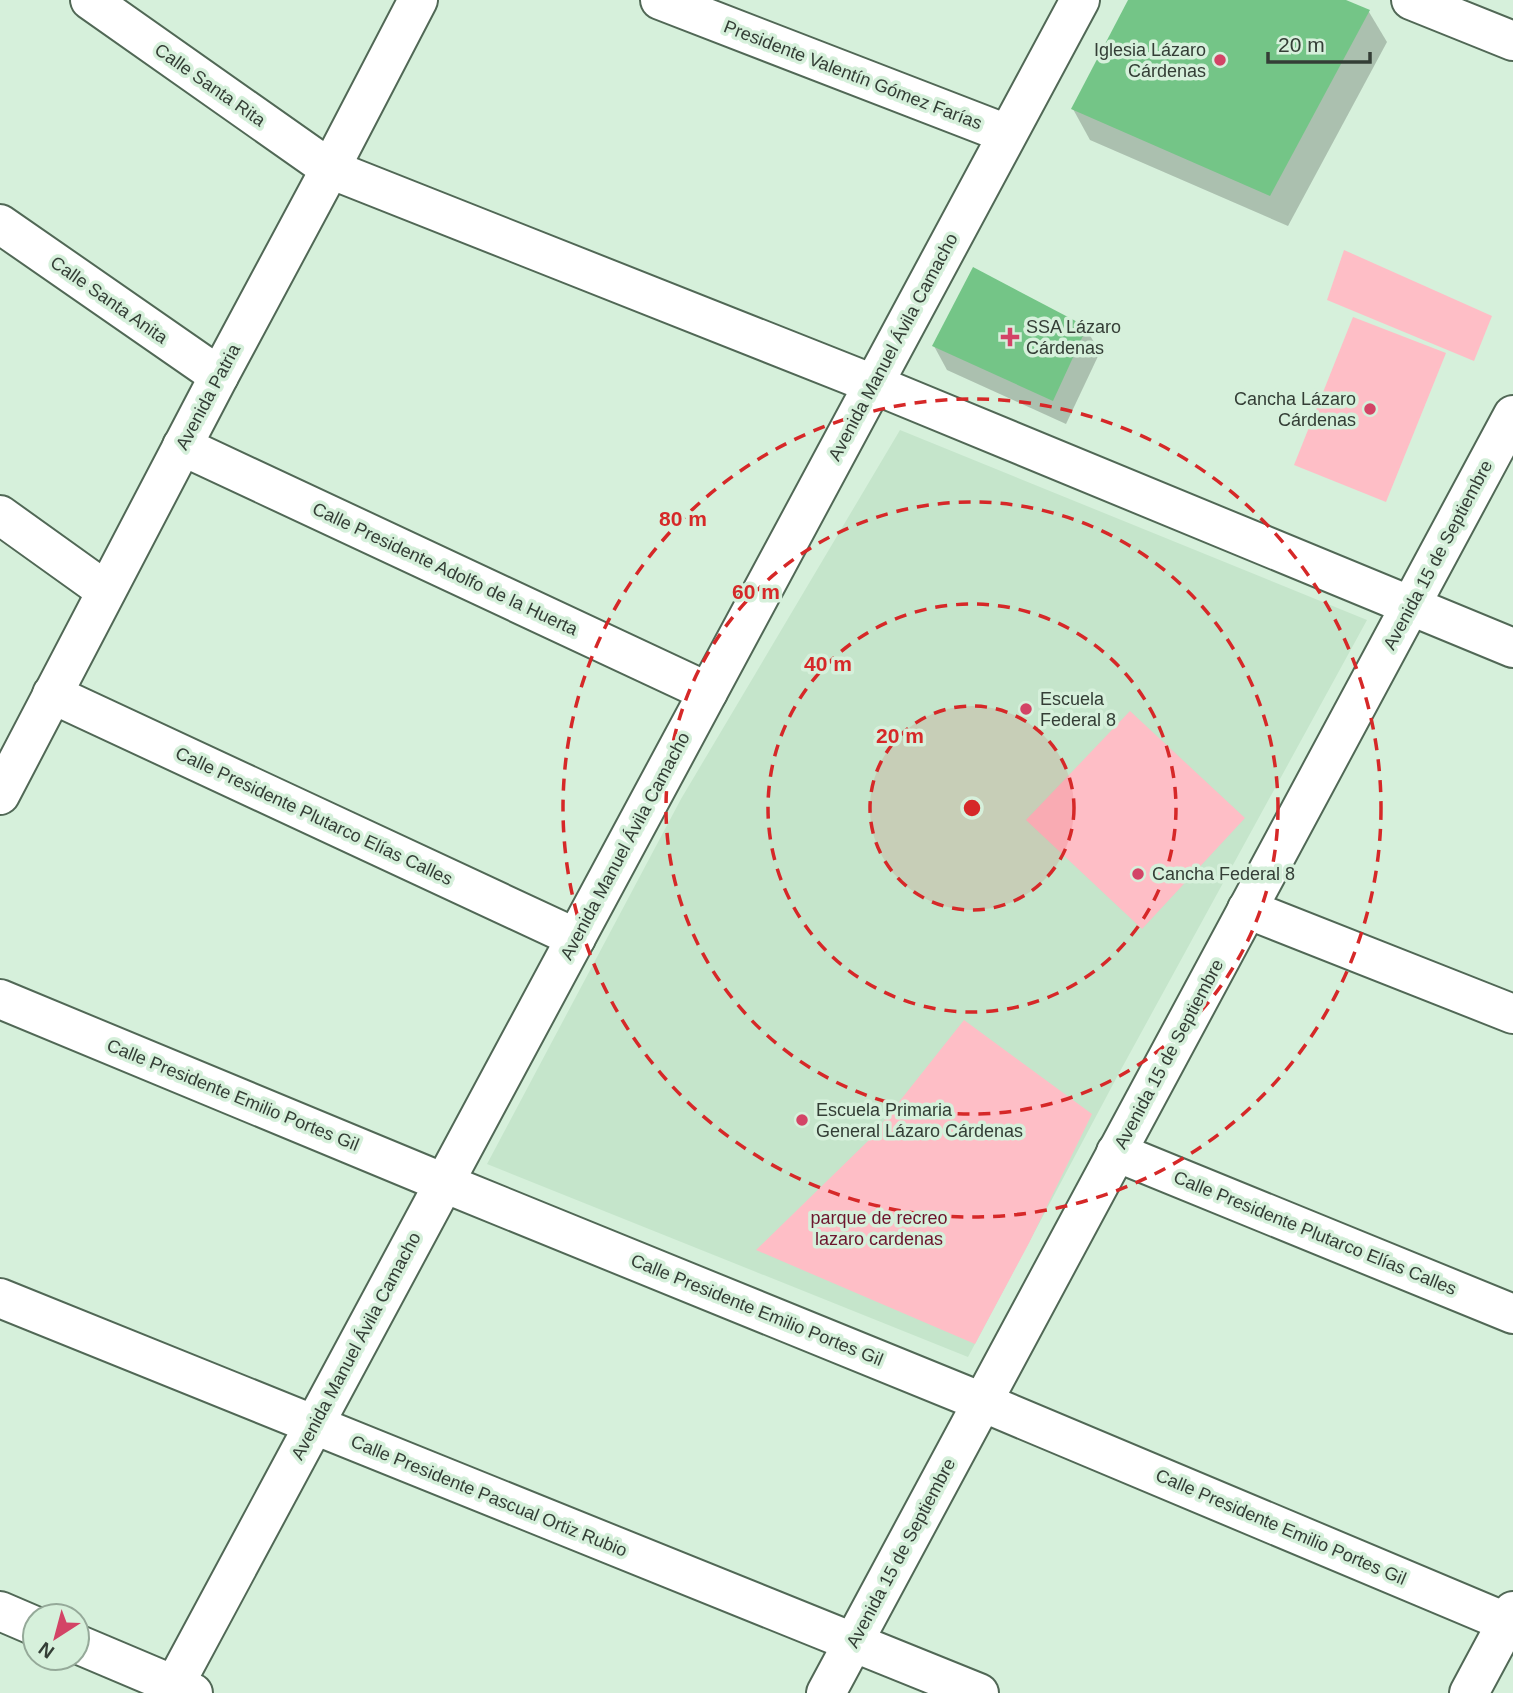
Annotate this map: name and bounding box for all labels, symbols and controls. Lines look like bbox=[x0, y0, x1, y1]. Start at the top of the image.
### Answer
street label: Presidente Valentín Gómez Farías bbox=[721, 16, 985, 134]
scale bar bbox=[1268, 21, 1370, 65]
text: 20 m bbox=[1278, 33, 1325, 56]
street label: Calle Santa Rita bbox=[151, 40, 270, 131]
place label: Iglesia Lázaro Cárdenas bbox=[1094, 40, 1206, 81]
marker: Iglesia Lázaro Cárdenas bbox=[1212, 52, 1228, 68]
street label: Avenida Manuel Ávila Camacho bbox=[824, 230, 962, 464]
street label: Calle Santa Anita bbox=[47, 252, 172, 348]
place label: SSA Lázaro Cárdenas bbox=[1026, 317, 1121, 358]
marker: SSA Lázaro Cárdenas bbox=[1000, 327, 1020, 347]
street label: Avenida Patria bbox=[172, 340, 245, 453]
place label: Cancha Lázaro Cárdenas bbox=[1234, 389, 1356, 430]
marker: Cancha Lázaro Cárdenas bbox=[1362, 401, 1378, 417]
street label: Avenida 15 de Septiembre bbox=[1379, 457, 1497, 653]
street label: Calle Presidente Adolfo de la Huerta bbox=[309, 499, 582, 640]
text: 80 m bbox=[659, 507, 707, 530]
text: 60 m bbox=[732, 580, 780, 603]
text: 40 m bbox=[804, 652, 852, 675]
place label: Escuela Federal 8 bbox=[1040, 689, 1116, 730]
marker: Escuela Federal 8 bbox=[1018, 701, 1034, 717]
text: 20 m bbox=[876, 724, 924, 747]
street label: Avenida Manuel Ávila Camacho bbox=[556, 729, 694, 963]
street label: Calle Presidente Plutarco Elías Calles bbox=[172, 743, 456, 889]
centre of rings bbox=[960, 796, 984, 820]
place label: Cancha Federal 8 bbox=[1152, 864, 1295, 884]
marker: Cancha Federal 8 bbox=[1130, 866, 1146, 882]
street label: Avenida 15 de Septiembre bbox=[1110, 956, 1228, 1152]
street label: Calle Presidente Emilio Portes Gil bbox=[104, 1035, 362, 1155]
place label: Escuela Primaria General Lázaro Cárdenas bbox=[816, 1100, 1023, 1141]
marker: Escuela Primaria General Lázaro Cárdenas bbox=[794, 1112, 810, 1128]
street label: Calle Presidente Plutarco Elías Calles bbox=[1171, 1167, 1459, 1299]
park label: parque de recreo lazaro cardenas bbox=[810, 1208, 948, 1249]
street label: Avenida Manuel Ávila Camacho bbox=[287, 1229, 425, 1463]
street label: Calle Presidente Emilio Portes Gil bbox=[628, 1250, 886, 1370]
street label: Calle Presidente Pascual Ortiz Rubio bbox=[348, 1431, 630, 1561]
street label: Avenida 15 de Septiembre bbox=[842, 1455, 960, 1651]
street label: Calle Presidente Emilio Portes Gil bbox=[1153, 1465, 1409, 1589]
north arrow bbox=[21, 1602, 91, 1672]
text: N bbox=[35, 1638, 58, 1663]

